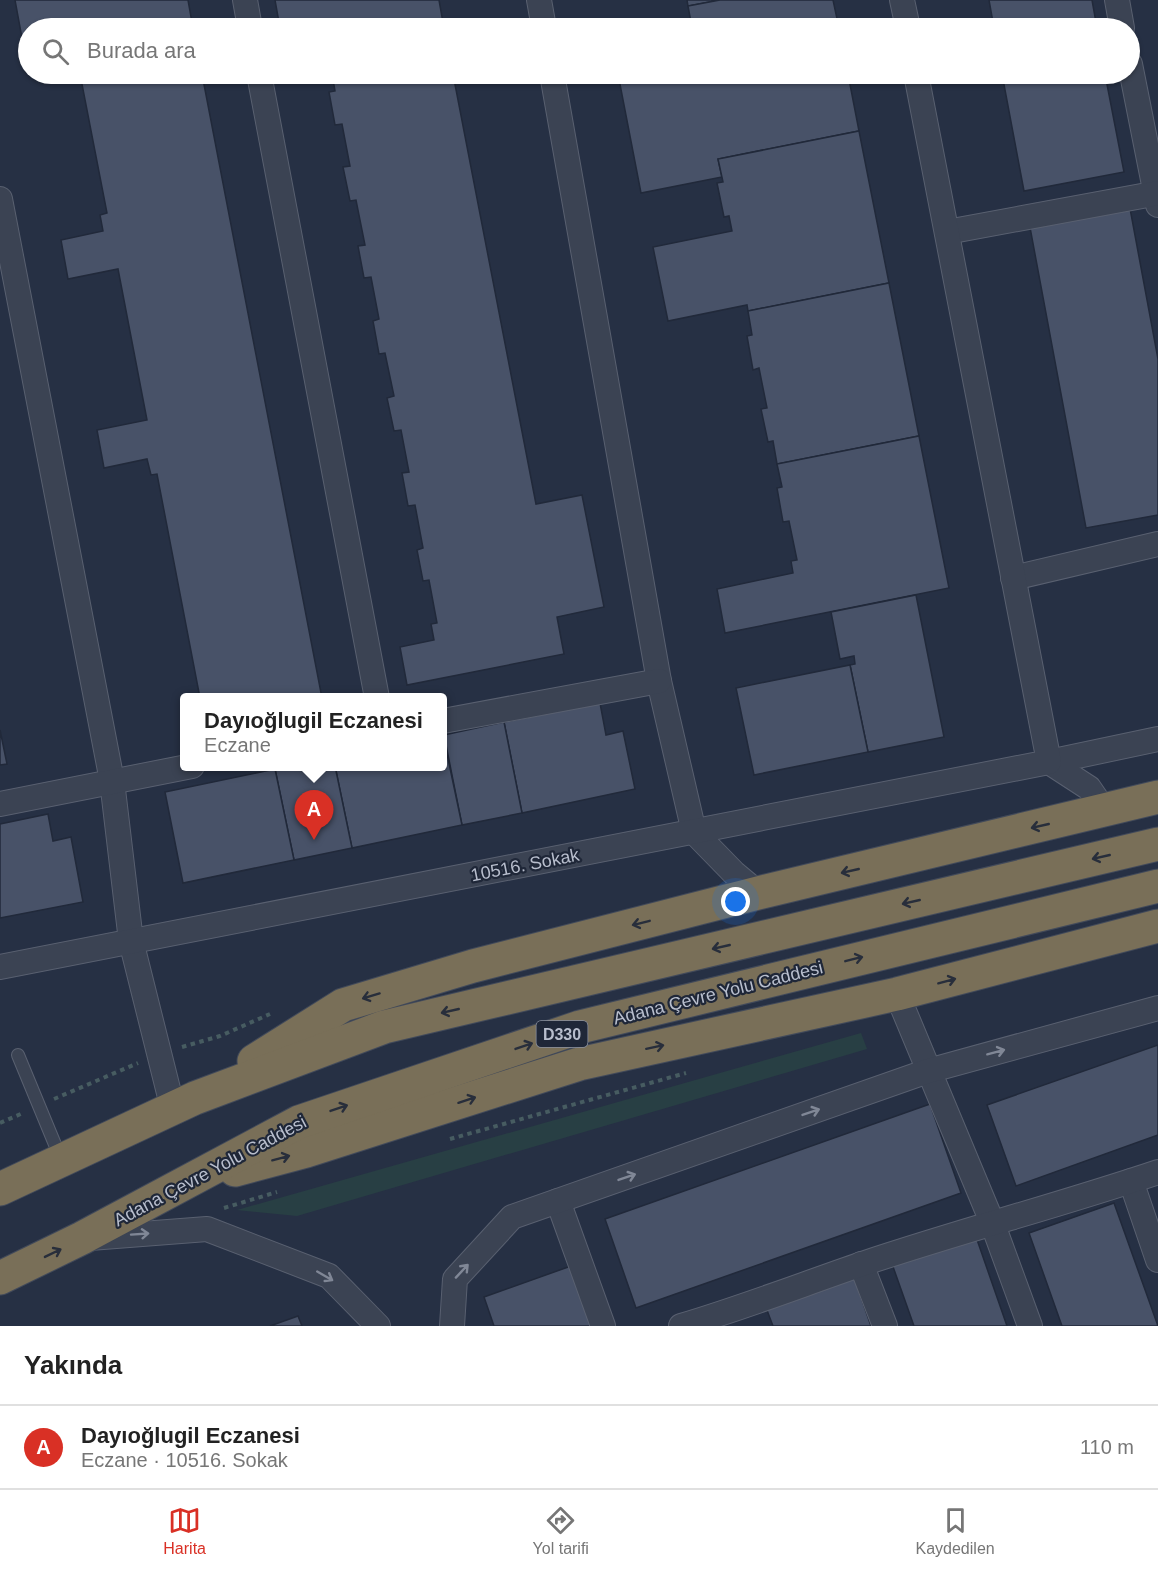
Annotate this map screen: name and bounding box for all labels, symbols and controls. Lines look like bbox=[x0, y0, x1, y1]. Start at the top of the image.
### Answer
search box bbox=[18, 18, 1140, 84]
icon: search bbox=[39, 35, 72, 68]
text: Burada ara bbox=[87, 38, 196, 63]
popup bbox=[180, 693, 447, 771]
text: Dayıoğlugil Eczanesi bbox=[204, 708, 423, 733]
text: Eczane bbox=[204, 734, 271, 756]
pin: A bbox=[294, 790, 334, 840]
one-way arrow bbox=[1031, 820, 1050, 832]
street label: 10516. Sokak bbox=[469, 844, 582, 885]
one-way arrow bbox=[1092, 852, 1111, 864]
one-way arrow bbox=[841, 866, 860, 878]
your location bbox=[721, 887, 750, 916]
one-way arrow bbox=[902, 897, 921, 909]
one-way arrow bbox=[631, 918, 650, 930]
one-way arrow bbox=[712, 941, 731, 953]
one-way arrow bbox=[844, 953, 863, 965]
street label: Adana Çevre Yolu Caddesi bbox=[611, 957, 825, 1029]
one-way arrow bbox=[937, 975, 956, 987]
one-way arrow bbox=[362, 991, 381, 1002]
one-way arrow bbox=[441, 1006, 460, 1018]
road number: D330 bbox=[536, 1021, 588, 1047]
one-way arrow bbox=[514, 1040, 532, 1051]
one-way arrow bbox=[644, 1041, 664, 1052]
one-way arrow bbox=[987, 1046, 1006, 1058]
one-way arrow bbox=[457, 1093, 476, 1104]
one-way arrow bbox=[329, 1102, 348, 1113]
one-way arrow bbox=[801, 1106, 820, 1117]
street label: Adana Çevre Yolu Caddesi bbox=[110, 1112, 310, 1230]
one-way arrow bbox=[271, 1152, 290, 1163]
one-way arrow bbox=[617, 1170, 636, 1181]
one-way arrow bbox=[129, 1228, 149, 1239]
one-way arrow bbox=[43, 1246, 61, 1258]
one-way arrow bbox=[455, 1263, 469, 1278]
one-way arrow bbox=[316, 1271, 333, 1283]
text: Yakında bbox=[24, 1350, 122, 1380]
text: Dayıoğlugil Eczanesi bbox=[81, 1423, 300, 1448]
text: A bbox=[36, 1436, 51, 1458]
text: 110 m bbox=[1080, 1436, 1134, 1458]
text: Eczane · 10516. Sokak bbox=[81, 1449, 288, 1471]
tab: Harita bbox=[163, 1504, 206, 1558]
tab: Yol tarifi bbox=[533, 1504, 589, 1558]
tab: Kaydedilen bbox=[916, 1504, 995, 1558]

